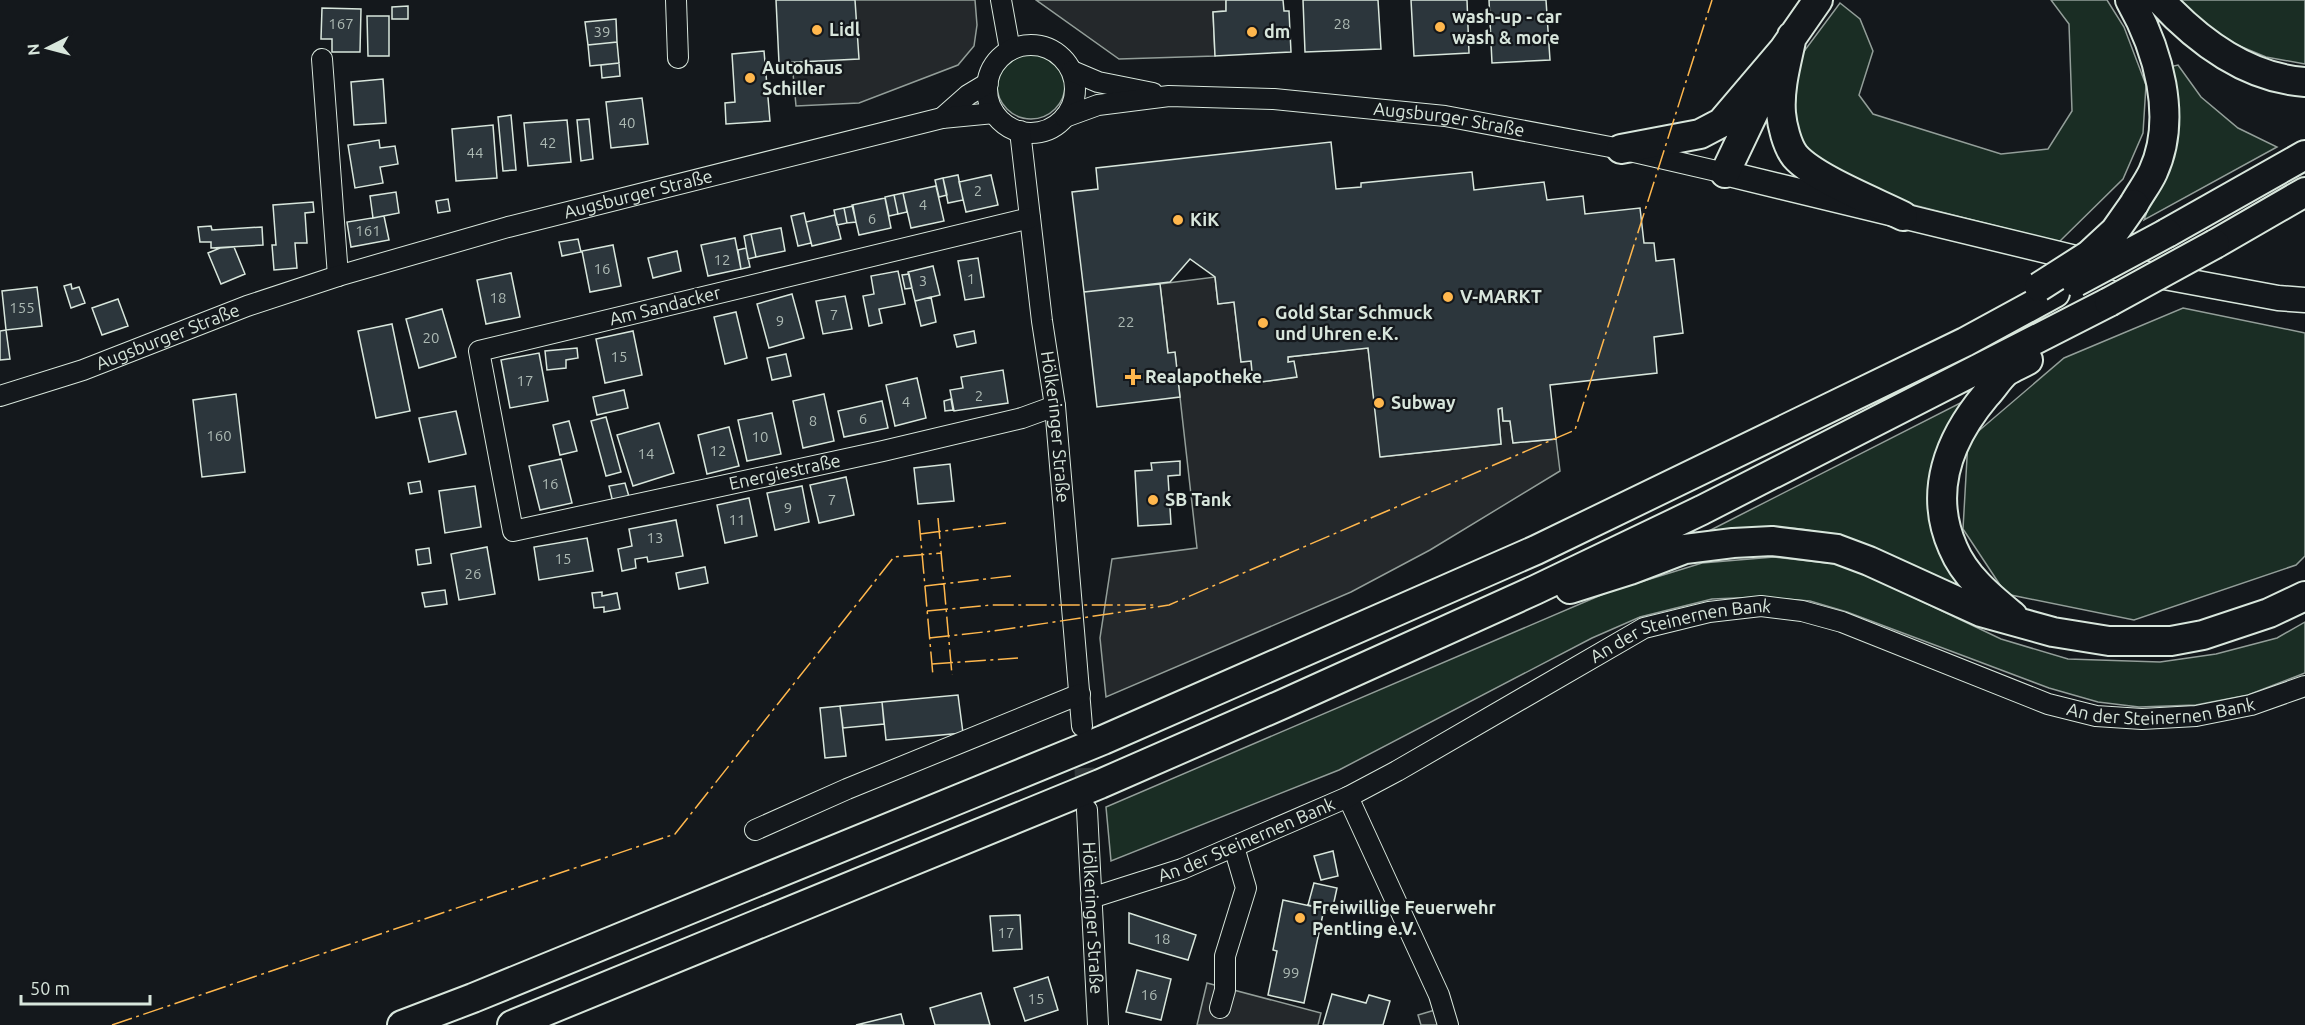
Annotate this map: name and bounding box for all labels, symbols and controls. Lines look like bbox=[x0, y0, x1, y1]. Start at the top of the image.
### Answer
place label: wash-up - car wash & more bbox=[1452, 6, 1563, 47]
house number: 167 bbox=[328, 15, 354, 32]
house number: 28 bbox=[1334, 15, 1350, 32]
north arrow bbox=[18, 18, 78, 78]
place label: Lidl bbox=[829, 19, 861, 39]
marker: wash-up - car wash & more bbox=[1433, 20, 1447, 34]
place label: dm bbox=[1264, 21, 1290, 41]
house number: 39 bbox=[594, 23, 610, 40]
marker: Lidl bbox=[810, 23, 824, 37]
marker: dm bbox=[1245, 25, 1259, 39]
text: N bbox=[24, 43, 43, 56]
place label: Autohaus Schiller bbox=[762, 57, 843, 98]
marker: Autohaus Schiller bbox=[743, 71, 757, 85]
street label: Augsburger Straße bbox=[1373, 98, 1526, 140]
house number: 40 bbox=[619, 114, 635, 131]
house number: 42 bbox=[540, 134, 556, 151]
house number: 44 bbox=[467, 144, 483, 161]
street label: Augsburger Straße bbox=[562, 165, 714, 222]
house number: 2 bbox=[974, 182, 982, 199]
house number: 4 bbox=[919, 196, 927, 213]
place label: KiK bbox=[1190, 209, 1219, 229]
house number: 6 bbox=[868, 210, 876, 227]
marker: KiK bbox=[1171, 213, 1185, 227]
house number: 161 bbox=[355, 222, 381, 239]
house number: 12 bbox=[714, 251, 730, 268]
house number: 16 bbox=[594, 260, 610, 277]
house number: 1 bbox=[967, 270, 975, 287]
house number: 3 bbox=[919, 272, 927, 289]
street label: Am Sandacker bbox=[607, 281, 723, 329]
place label: V-MARKT bbox=[1460, 286, 1542, 306]
house number: 18 bbox=[490, 289, 506, 306]
marker: V-MARKT bbox=[1441, 290, 1455, 304]
house number: 155 bbox=[9, 299, 35, 316]
street label: Augsburger Straße bbox=[93, 299, 242, 373]
place label: Gold Star Schmuck und Uhren e.K. bbox=[1275, 302, 1433, 343]
house number: 7 bbox=[830, 306, 838, 323]
house number: 9 bbox=[776, 312, 784, 329]
house number: 22 bbox=[1118, 313, 1134, 330]
marker: Gold Star Schmuck und Uhren e.K. bbox=[1256, 316, 1270, 330]
house number: 20 bbox=[423, 329, 439, 346]
house number: 15 bbox=[611, 348, 627, 365]
street label: Hölkeringer Straße bbox=[1038, 349, 1074, 503]
place label: Realapotheke bbox=[1145, 366, 1262, 386]
marker: Realapotheke bbox=[1126, 370, 1140, 384]
house number: 17 bbox=[517, 372, 533, 389]
house number: 2 bbox=[975, 387, 983, 404]
place label: Subway bbox=[1391, 392, 1456, 412]
house number: 4 bbox=[902, 393, 910, 410]
marker: Subway bbox=[1372, 396, 1386, 410]
house number: 6 bbox=[859, 410, 867, 427]
house number: 8 bbox=[809, 412, 817, 429]
house number: 160 bbox=[206, 427, 232, 444]
house number: 10 bbox=[752, 428, 768, 445]
house number: 12 bbox=[710, 442, 726, 459]
house number: 14 bbox=[638, 445, 654, 462]
street label: Energiestraße bbox=[727, 449, 842, 493]
house number: 16 bbox=[542, 475, 558, 492]
place label: SB Tank bbox=[1165, 489, 1231, 509]
house number: 7 bbox=[828, 491, 836, 508]
marker: SB Tank bbox=[1146, 493, 1160, 507]
house number: 9 bbox=[784, 499, 792, 516]
house number: 11 bbox=[729, 511, 745, 528]
house number: 13 bbox=[647, 529, 663, 546]
house number: 15 bbox=[555, 550, 571, 567]
house number: 26 bbox=[465, 565, 481, 582]
street label: An der Steinernen Bank bbox=[1586, 595, 1773, 666]
street label: An der Steinernen Bank bbox=[2065, 693, 2257, 728]
street label: An der Steinernen Bank bbox=[1155, 793, 1337, 885]
street label: Hölkeringer Straße bbox=[1080, 841, 1107, 995]
place label: Freiwillige Feuerwehr Pentling e.V. bbox=[1312, 897, 1496, 938]
marker: Freiwillige Feuerwehr Pentling e.V. bbox=[1293, 911, 1307, 925]
house number: 17 bbox=[998, 924, 1014, 941]
house number: 18 bbox=[1154, 930, 1170, 947]
house number: 99 bbox=[1283, 964, 1299, 981]
scale bar bbox=[21, 968, 150, 1006]
text: 50 m bbox=[30, 978, 70, 998]
house number: 16 bbox=[1141, 986, 1157, 1003]
house number: 15 bbox=[1028, 990, 1044, 1007]

